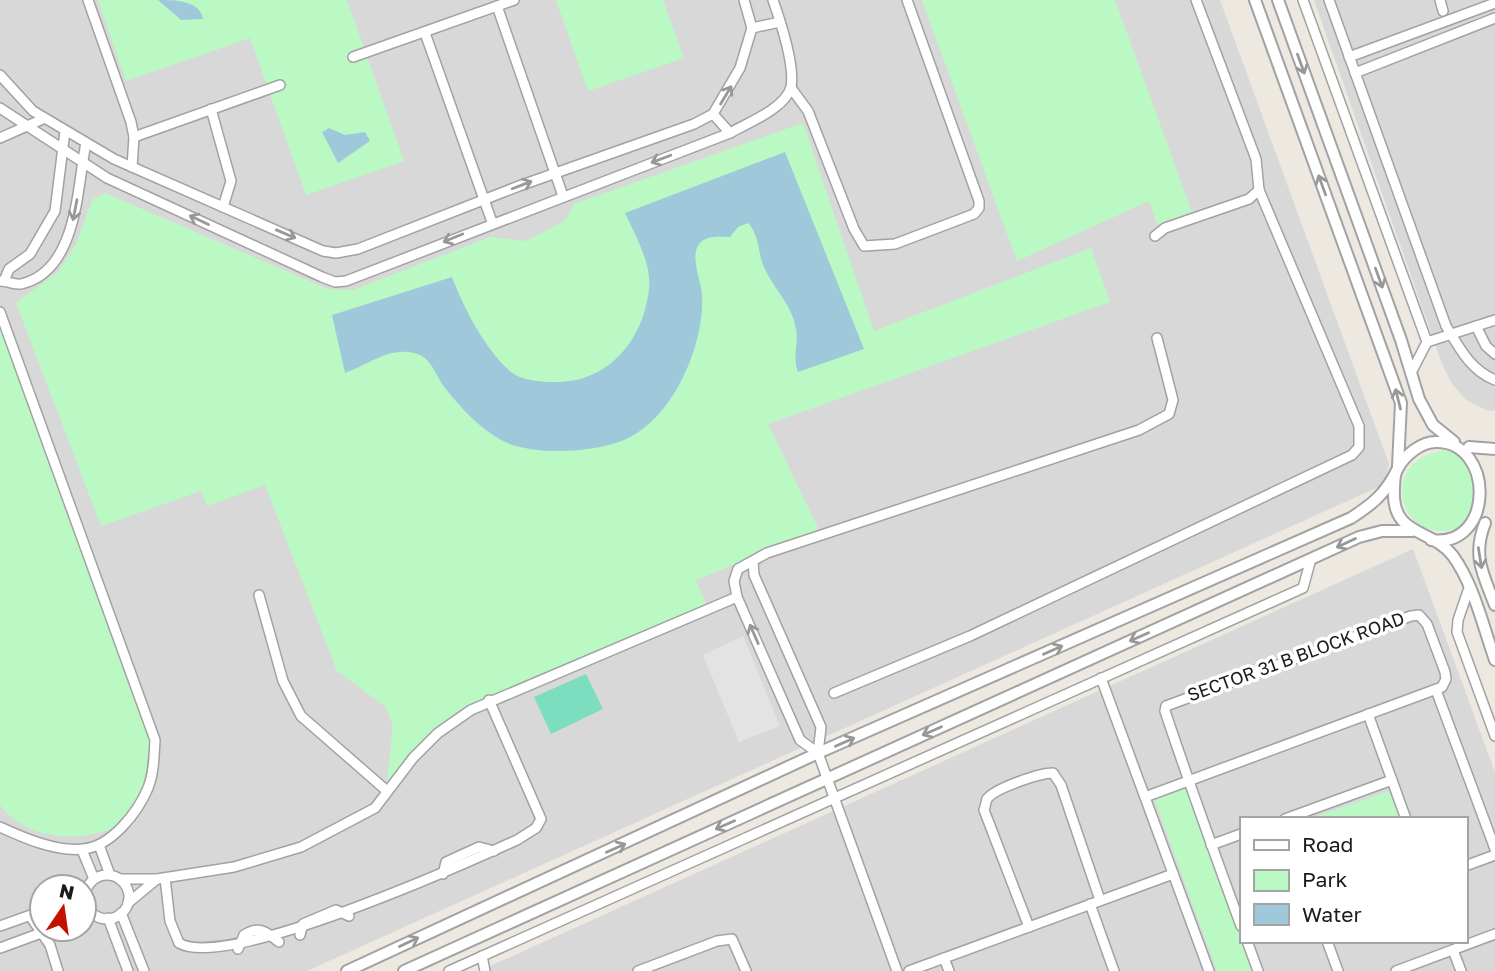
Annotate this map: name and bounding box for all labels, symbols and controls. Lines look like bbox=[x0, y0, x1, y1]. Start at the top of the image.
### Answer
one-way arrow bbox=[1296, 53, 1308, 75]
one-way arrow bbox=[719, 85, 733, 105]
one-way arrow bbox=[651, 153, 673, 166]
one-way arrow bbox=[1315, 174, 1327, 196]
one-way arrow bbox=[511, 178, 532, 190]
one-way arrow bbox=[68, 198, 82, 221]
one-way arrow bbox=[189, 213, 210, 226]
one-way arrow bbox=[275, 229, 296, 242]
one-way arrow bbox=[443, 232, 465, 245]
one-way arrow bbox=[1373, 267, 1386, 288]
one-way arrow bbox=[1391, 388, 1404, 411]
one-way arrow bbox=[1336, 537, 1357, 550]
one-way arrow bbox=[1474, 546, 1487, 569]
street label: SECTOR 31 B BLOCK ROAD bbox=[1184, 606, 1407, 706]
one-way arrow bbox=[747, 624, 760, 645]
one-way arrow bbox=[1129, 631, 1150, 644]
one-way arrow bbox=[1042, 643, 1063, 656]
one-way arrow bbox=[922, 725, 943, 738]
one-way arrow bbox=[833, 734, 855, 747]
legend bbox=[1240, 817, 1467, 943]
one-way arrow bbox=[715, 819, 736, 832]
text: Road bbox=[1302, 831, 1353, 857]
one-way arrow bbox=[605, 840, 626, 853]
text: Park bbox=[1302, 866, 1348, 892]
north arrow bbox=[28, 873, 98, 943]
text: N bbox=[57, 878, 77, 904]
text: Water bbox=[1302, 901, 1362, 927]
one-way arrow bbox=[398, 935, 419, 948]

